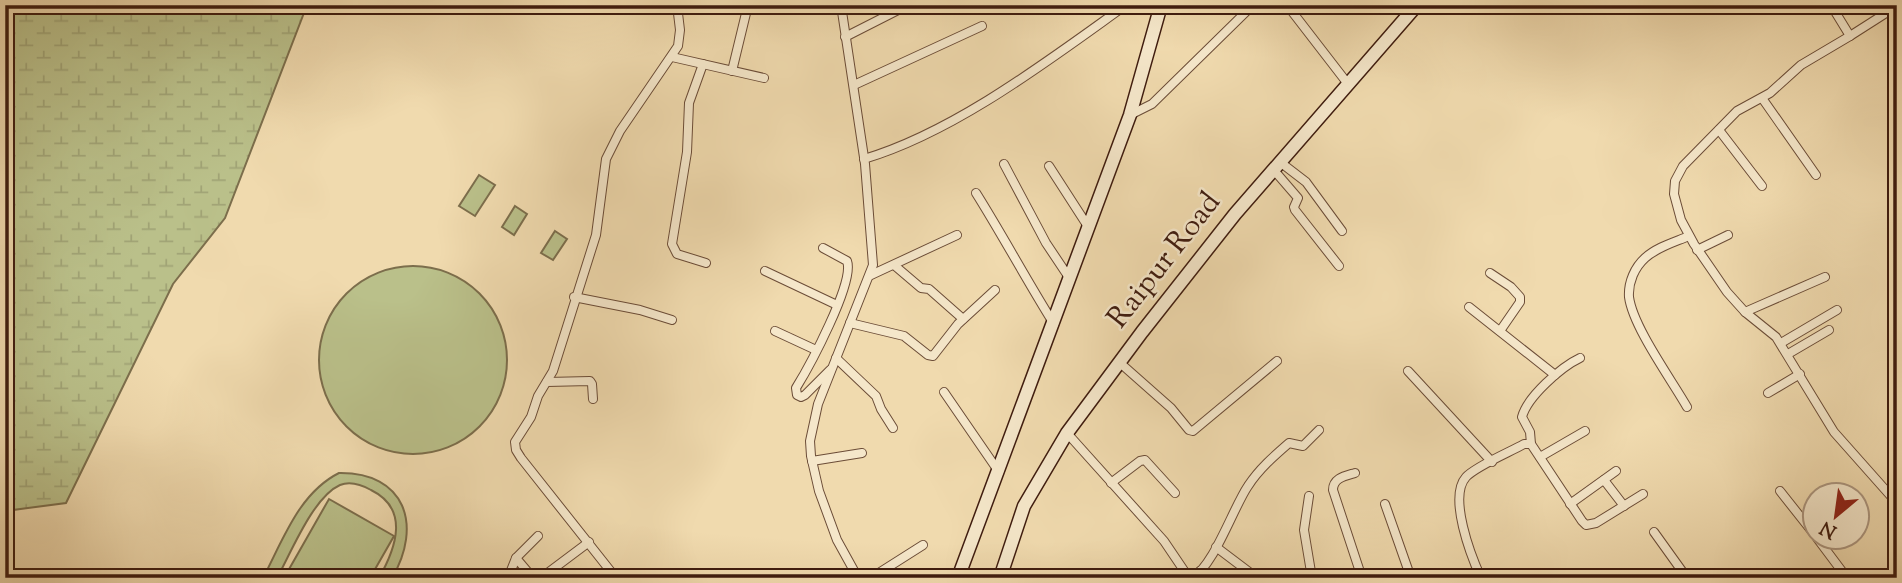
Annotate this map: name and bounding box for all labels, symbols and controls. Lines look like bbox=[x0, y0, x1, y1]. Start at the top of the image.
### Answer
street label: Raipur Road bbox=[1098, 184, 1232, 338]
north arrow bbox=[1800, 482, 1870, 552]
text: N bbox=[1816, 513, 1842, 544]

